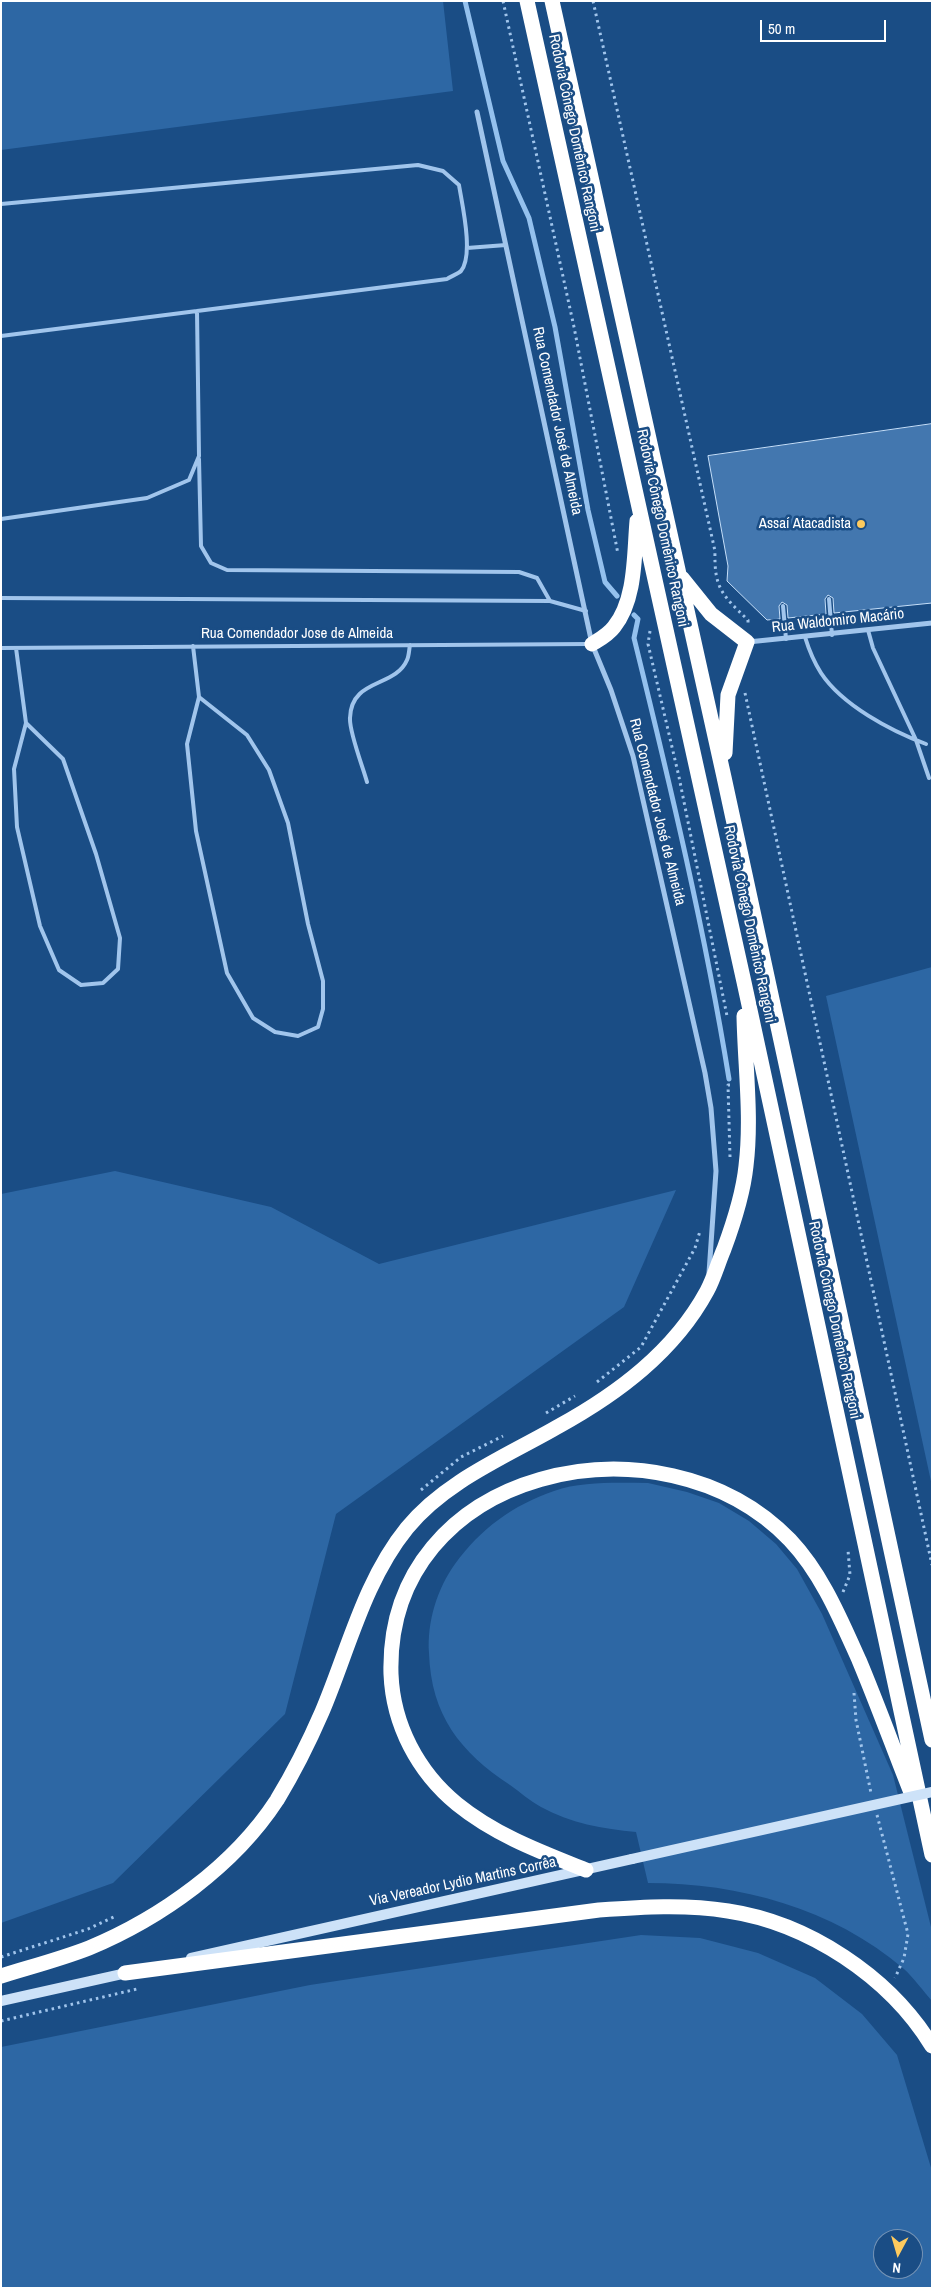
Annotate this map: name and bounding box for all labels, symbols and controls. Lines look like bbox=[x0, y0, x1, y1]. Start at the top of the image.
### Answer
scale bar bbox=[763, 10, 889, 42]
text: 50 m bbox=[768, 18, 795, 39]
street label: Rodovia Cônego Domênico Rangoni bbox=[544, 32, 604, 234]
street label: Rua Comendador José de Almeida bbox=[528, 325, 586, 517]
street label: Rodovia Cônego Domênico Rangoni bbox=[632, 427, 692, 629]
place label: Assaí Atacadista bbox=[759, 515, 851, 533]
marker: Assaí Atacadista bbox=[855, 518, 867, 530]
street label: Rua Waldomiro Macário bbox=[771, 605, 905, 637]
street label: Rua Comendador Jose de Almeida bbox=[201, 625, 393, 643]
street label: Rua Comendador José de Almeida bbox=[625, 717, 689, 907]
street label: Rodovia Cônego Domênico Rangoni bbox=[719, 823, 779, 1025]
street label: Rodovia Cônego Domênico Rangoni bbox=[804, 1219, 864, 1421]
street label: Via Vereador Lydio Martins Corrêa bbox=[368, 1853, 558, 1911]
north arrow bbox=[873, 2229, 923, 2279]
text: N bbox=[891, 2259, 902, 2277]

